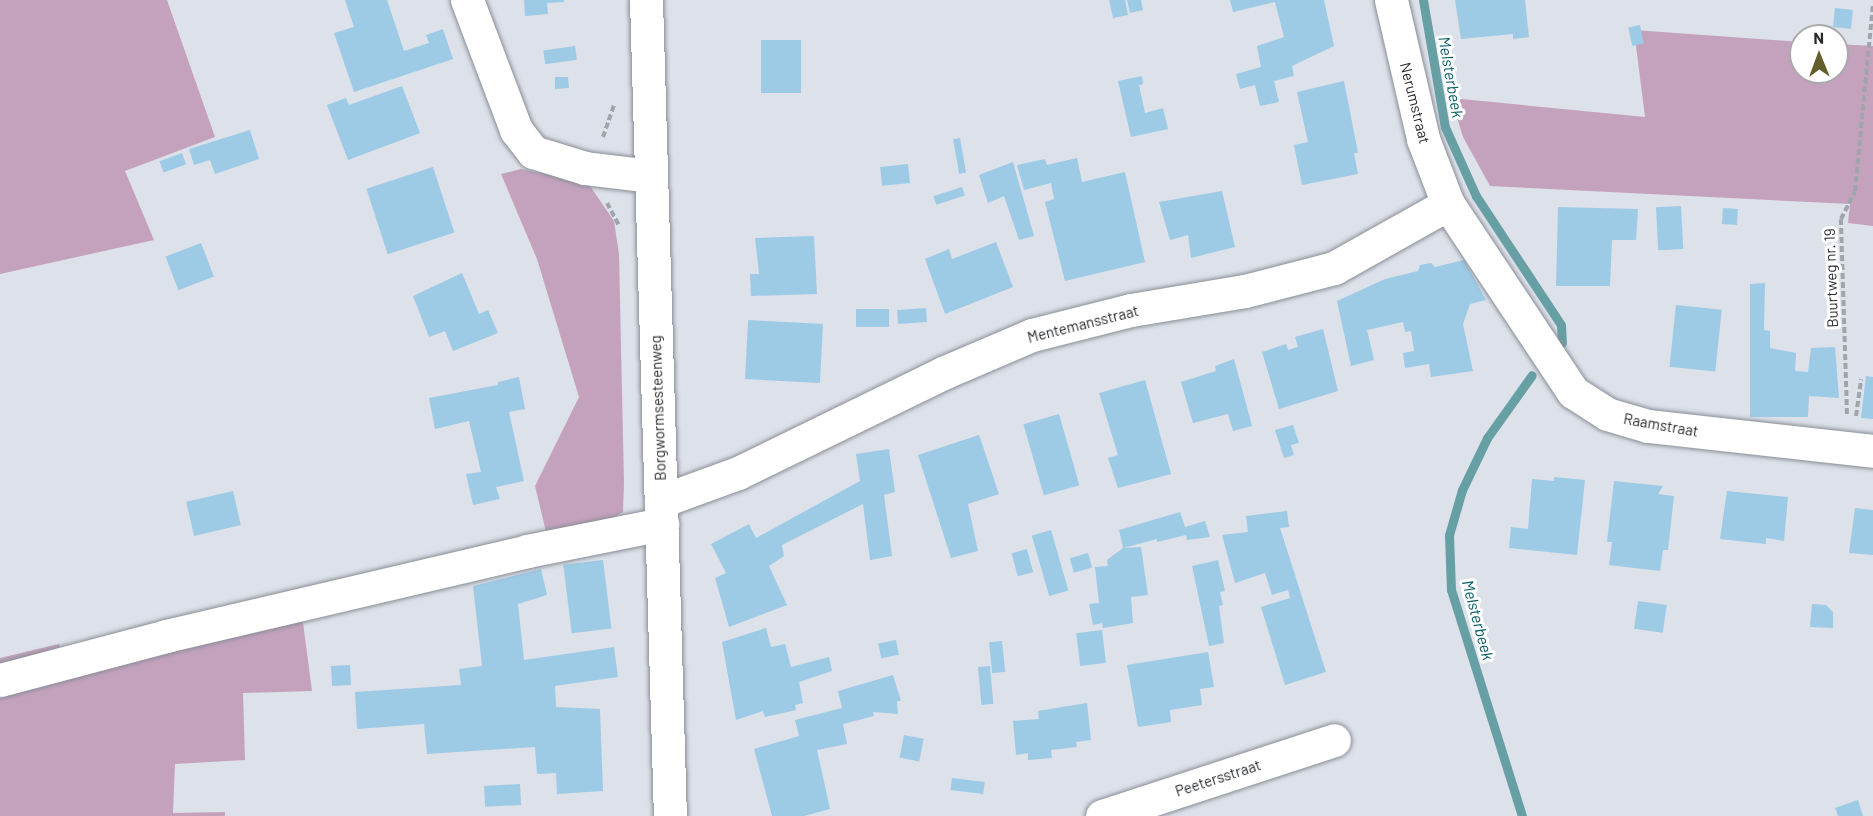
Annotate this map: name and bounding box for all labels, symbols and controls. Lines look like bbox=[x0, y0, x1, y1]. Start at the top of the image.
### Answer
north arrow bbox=[1789, 24, 1849, 84]
text: N bbox=[1813, 28, 1824, 47]
water label: Melsterbeek bbox=[1434, 35, 1468, 119]
street label: Nerumstraat bbox=[1396, 61, 1434, 145]
street label: Buurtweg nr. 19 bbox=[1820, 228, 1842, 328]
street label: Mentemansstraat bbox=[1026, 301, 1140, 347]
street label: Borgwormsesteenweg bbox=[646, 335, 670, 481]
street label: Raamstraat bbox=[1622, 410, 1700, 440]
water label: Melsterbeek bbox=[1458, 578, 1498, 662]
street label: Peetersstraat bbox=[1173, 756, 1263, 800]

